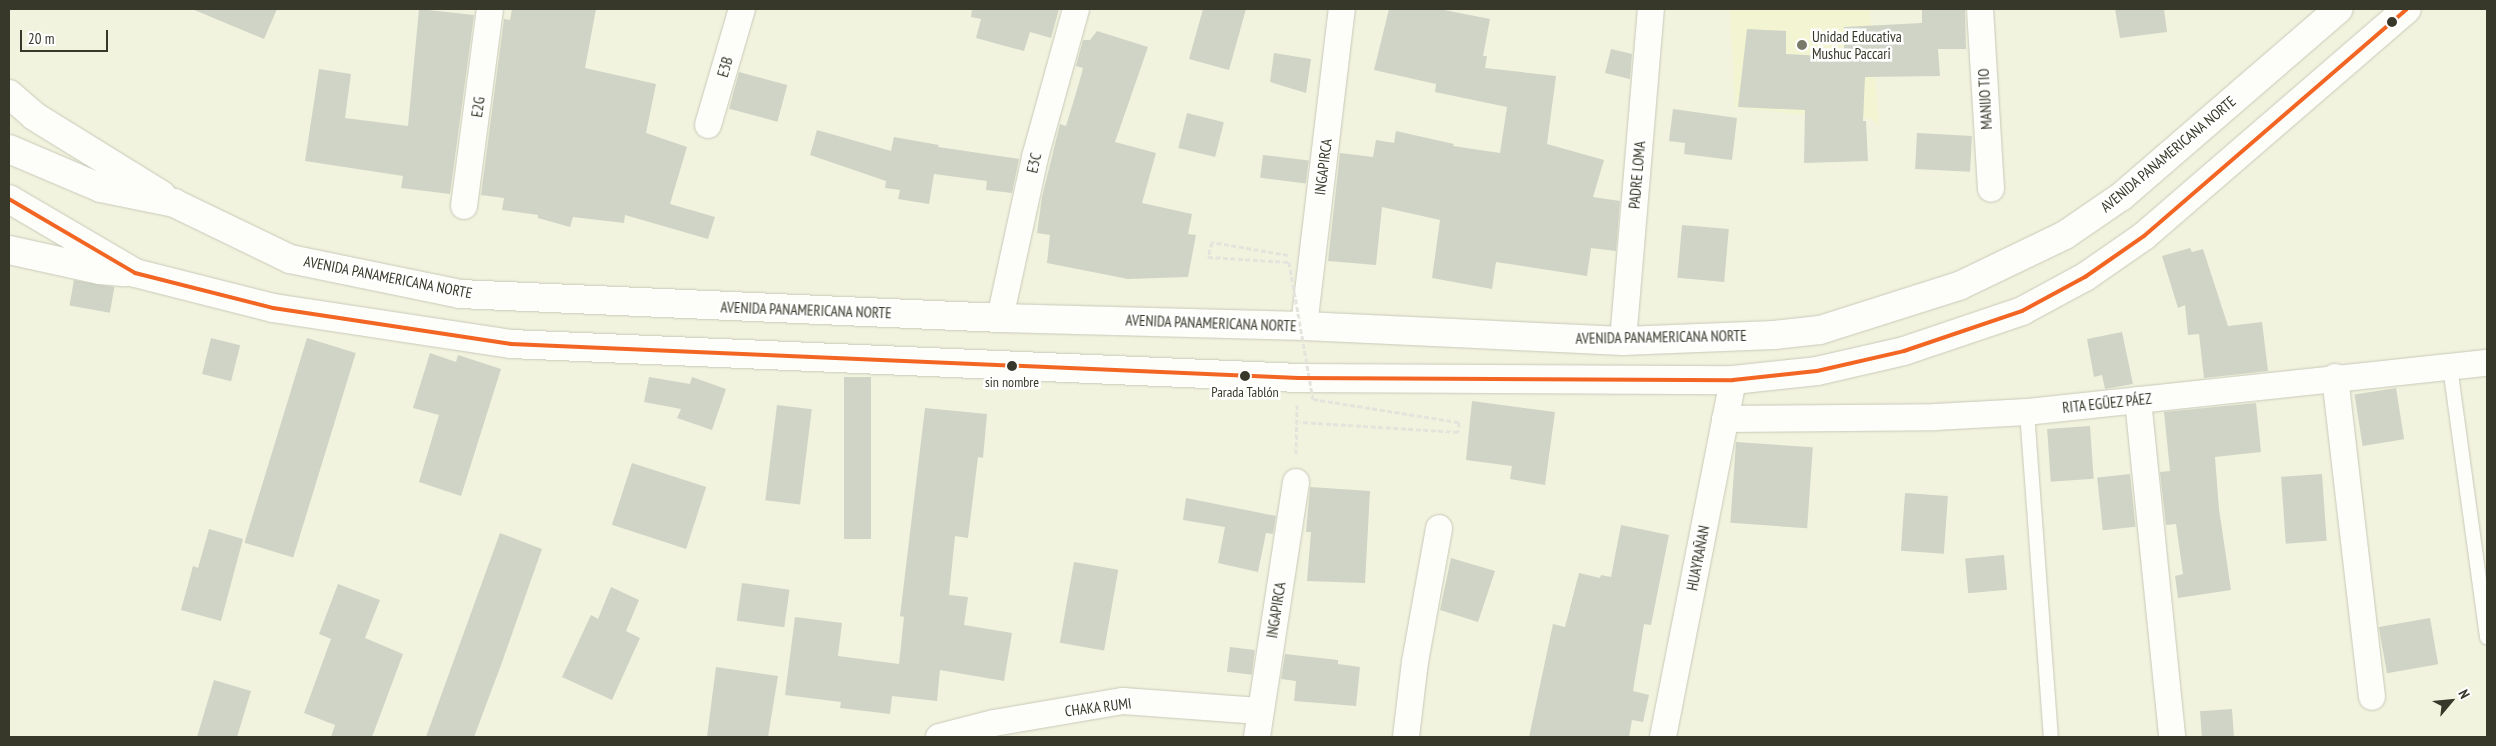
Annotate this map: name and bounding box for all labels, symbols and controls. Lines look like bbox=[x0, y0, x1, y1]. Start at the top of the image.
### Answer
unlabelled marker bbox=[2387, 17, 2397, 27]
scale bar bbox=[22, 20, 110, 52]
place label: Unidad Educativa Mushuc Paccari bbox=[1812, 27, 1902, 62]
text: 20 m bbox=[28, 29, 54, 48]
marker: Unidad Educativa Mushuc Paccari bbox=[1796, 39, 1808, 51]
street label: E3B bbox=[714, 55, 736, 79]
street label: MANIJO TIO bbox=[1974, 68, 1996, 130]
street label: AVENIDA PANAMERICANA NORTE bbox=[2096, 92, 2240, 216]
street label: E2G bbox=[468, 96, 488, 118]
street label: INGAPIRCA bbox=[1311, 138, 1335, 196]
street label: PADRE LOMA bbox=[1625, 140, 1649, 210]
street label: E3C bbox=[1023, 151, 1045, 175]
street label: AVENIDA PANAMERICANA NORTE bbox=[302, 252, 474, 302]
street label: AVENIDA PANAMERICANA NORTE bbox=[720, 298, 892, 322]
street label: AVENIDA PANAMERICANA NORTE bbox=[1125, 311, 1297, 335]
street label: AVENIDA PANAMERICANA NORTE bbox=[1575, 326, 1747, 348]
marker: sin nombre bbox=[1007, 361, 1017, 371]
marker: Parada Tablón bbox=[1240, 371, 1250, 381]
place label: sin nombre bbox=[985, 374, 1039, 390]
place label: Parada Tablón bbox=[1211, 384, 1279, 400]
street label: RITA EGÜEZ PÁEZ bbox=[2061, 389, 2153, 417]
street label: HUAYRAÑAN bbox=[1683, 524, 1713, 592]
street label: INGAPIRCA bbox=[1263, 581, 1289, 639]
north arrow bbox=[2426, 676, 2476, 726]
text: N bbox=[2455, 686, 2474, 702]
street label: CHAKA RUMI bbox=[1063, 694, 1133, 720]

